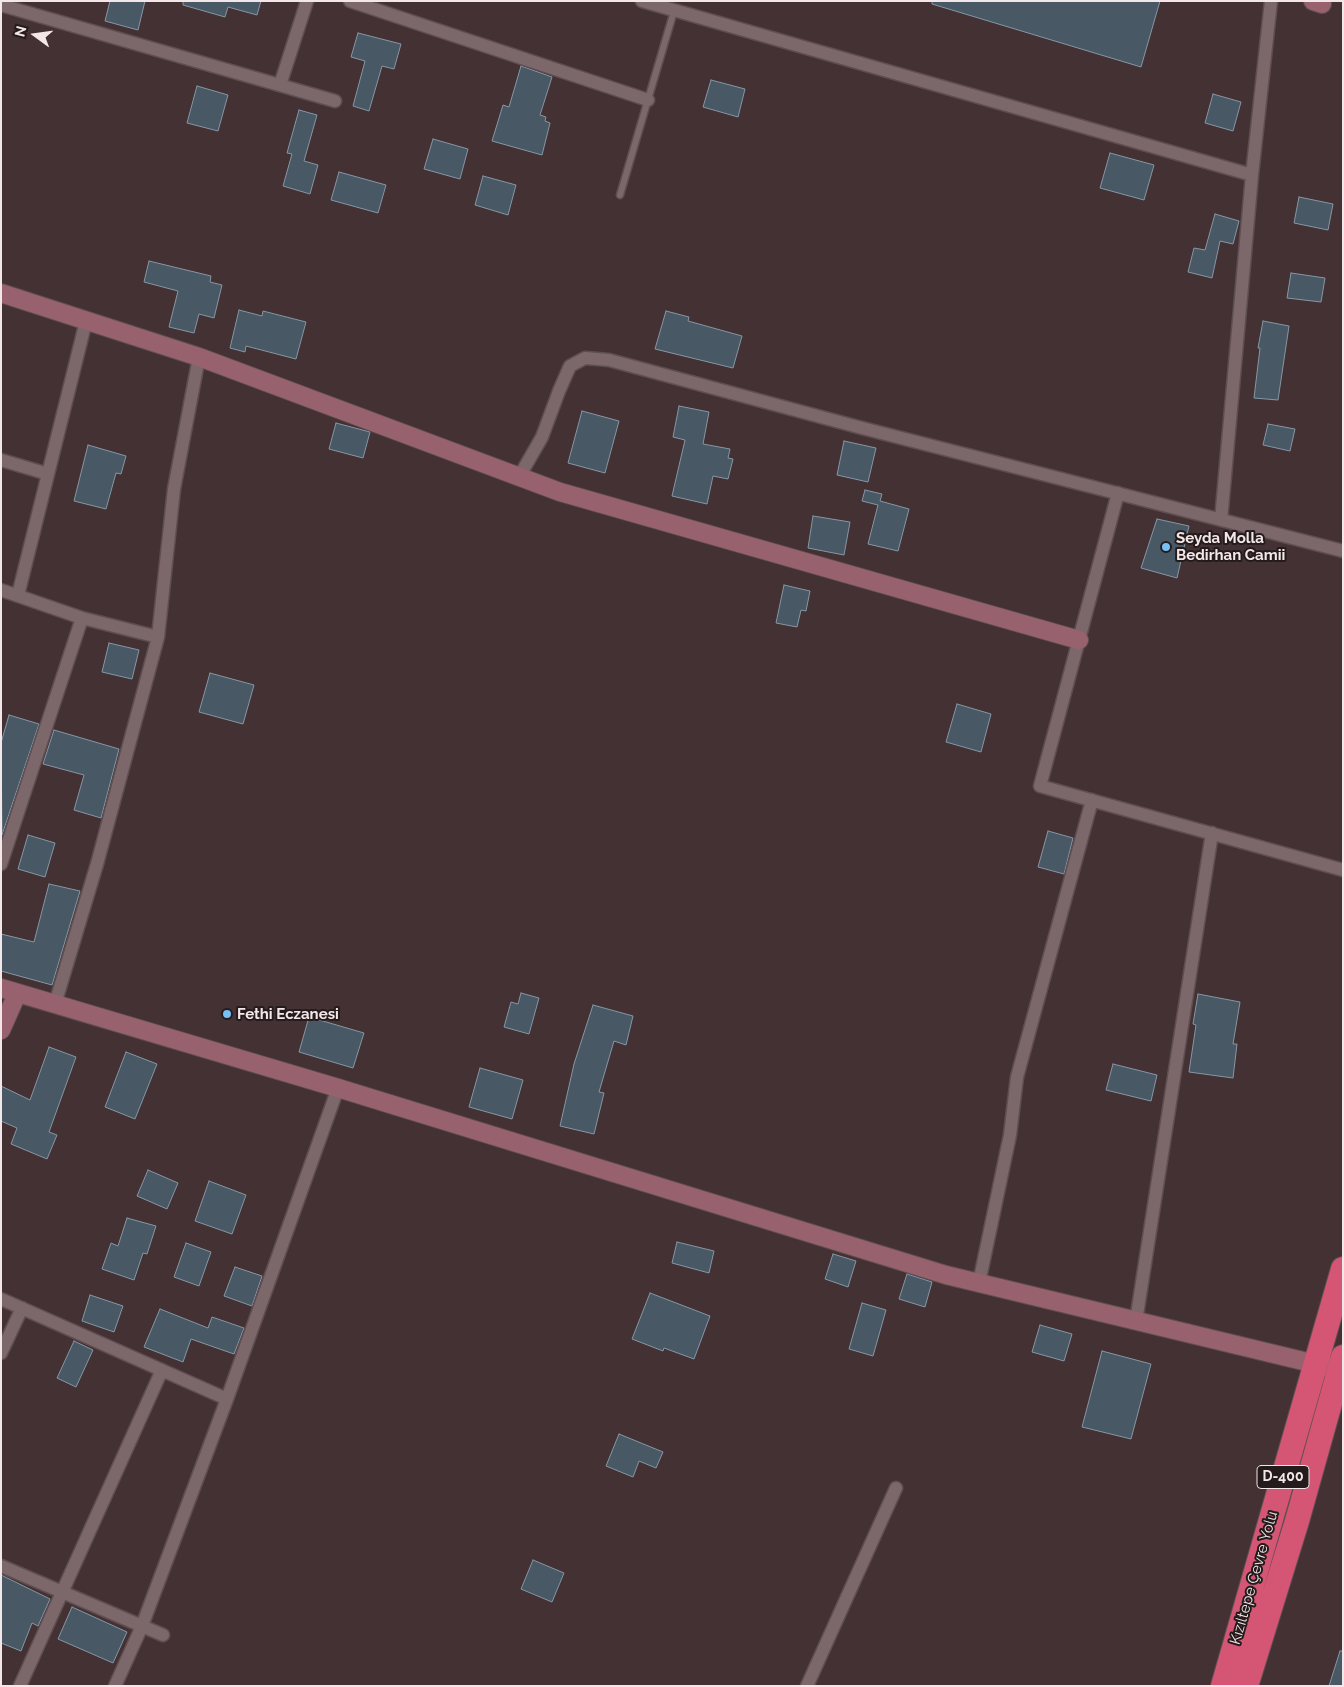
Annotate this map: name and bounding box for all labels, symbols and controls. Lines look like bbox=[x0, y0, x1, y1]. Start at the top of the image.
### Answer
north arrow bbox=[10, 10, 60, 60]
text: N bbox=[11, 24, 30, 38]
place label: Seyda Molla Bedirhan Camii bbox=[1176, 529, 1285, 564]
marker: Seyda Molla Bedirhan Camii bbox=[1160, 541, 1172, 553]
place label: Fethi Eczanesi bbox=[237, 1005, 339, 1023]
marker: Fethi Eczanesi bbox=[221, 1008, 233, 1020]
road number: D-400 bbox=[1257, 1465, 1309, 1488]
street label: Kızıltepe Çevre Yolu bbox=[1226, 1509, 1282, 1647]

